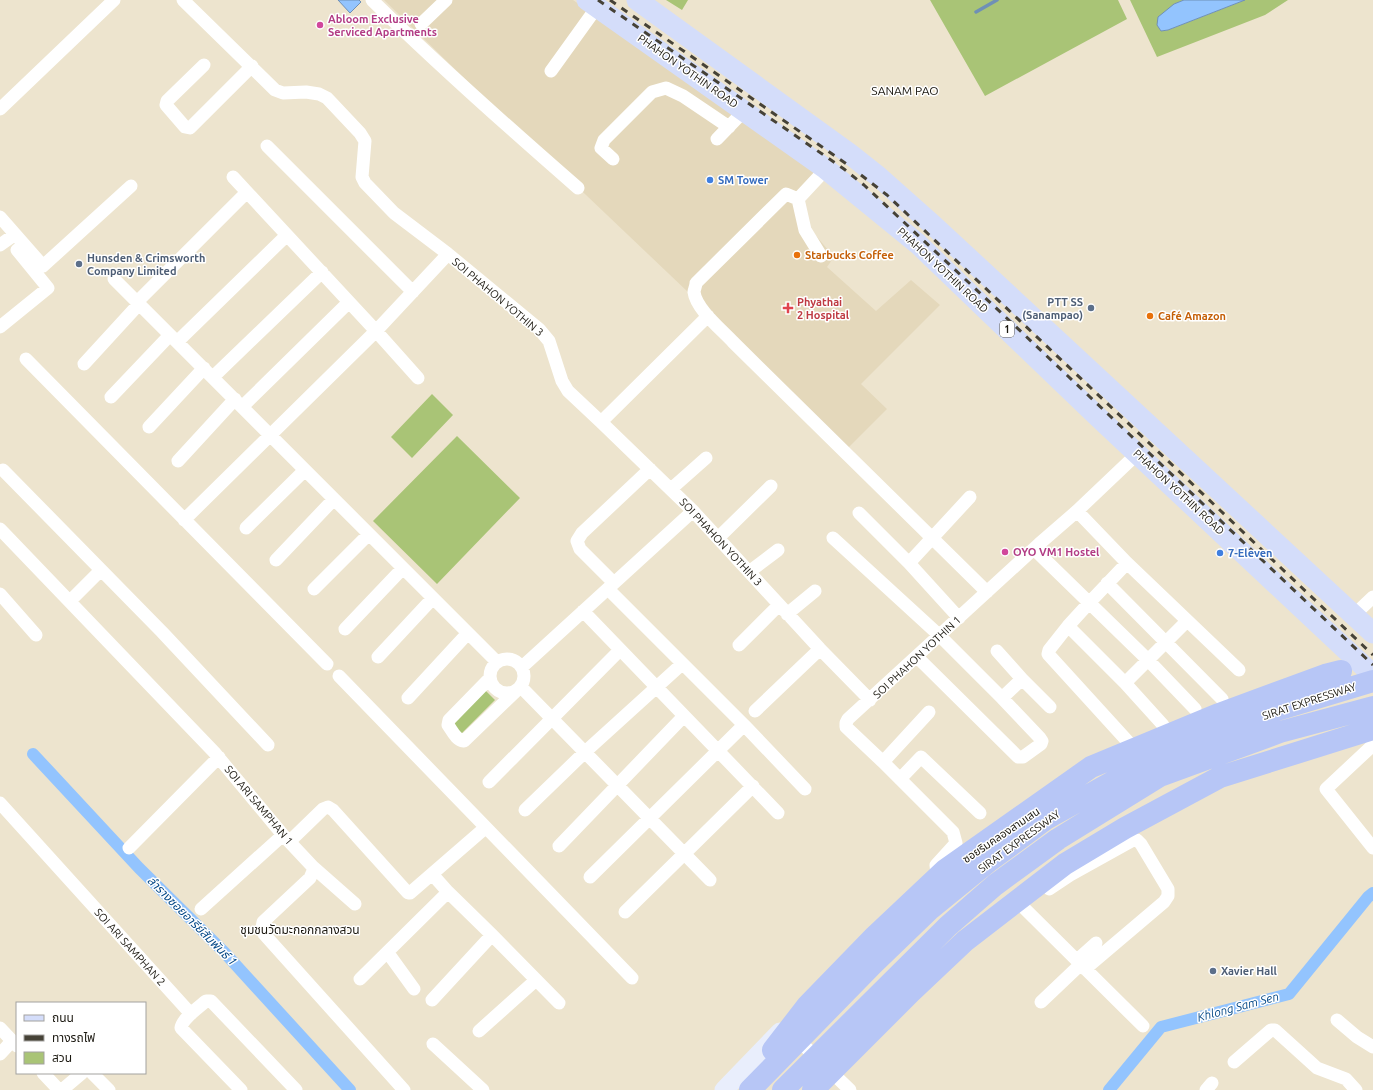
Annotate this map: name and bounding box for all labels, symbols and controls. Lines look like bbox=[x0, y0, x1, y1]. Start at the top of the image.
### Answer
place label: Abloom Exclusive Serviced Apartments bbox=[328, 13, 437, 38]
marker: Abloom Exclusive Serviced Apartments bbox=[315, 20, 325, 30]
street label: PHAHON YOTHIN ROAD bbox=[636, 32, 741, 110]
district label: SANAM PAO bbox=[871, 84, 939, 97]
place label: SM Tower bbox=[718, 174, 769, 186]
marker: SM Tower bbox=[705, 175, 715, 185]
street label: PHAHON YOTHIN ROAD bbox=[895, 225, 991, 315]
place label: Starbucks Coffee bbox=[805, 249, 894, 261]
marker: Starbucks Coffee bbox=[792, 250, 802, 260]
place label: Hunsden & Crimsworth Company Limited bbox=[87, 252, 205, 277]
street label: SOI PHAHON YOTHIN 3 bbox=[450, 255, 546, 339]
marker: Hunsden & Crimsworth Company Limited bbox=[74, 259, 84, 269]
place label: Phyathai 2 Hospital bbox=[797, 296, 850, 321]
place label: PTT SS (Sanampao) bbox=[1022, 296, 1083, 322]
marker: Phyathai 2 Hospital bbox=[782, 302, 794, 314]
marker: PTT SS (Sanampao) bbox=[1086, 303, 1096, 313]
place label: Café Amazon bbox=[1158, 310, 1226, 322]
marker: Café Amazon bbox=[1145, 311, 1155, 321]
road number: 1 bbox=[1000, 321, 1014, 337]
street label: PHAHON YOTHIN ROAD bbox=[1131, 447, 1227, 537]
street label: SOI PHAHON YOTHIN 3 bbox=[677, 496, 765, 588]
place label: OYO VM1 Hostel bbox=[1013, 546, 1100, 558]
marker: OYO VM1 Hostel bbox=[1000, 547, 1010, 557]
place label: 7-Eleven bbox=[1228, 547, 1273, 559]
marker: 7-Eleven bbox=[1215, 548, 1225, 558]
street label: SOI PHAHON YOTHIN 1 bbox=[871, 613, 963, 701]
street label: SIRAT EXPRESSWAY bbox=[1261, 680, 1358, 722]
street label: SOI ARI SAMPHAN 1 bbox=[222, 763, 296, 847]
street label: ซอยริมคลองสามเสน bbox=[960, 805, 1042, 865]
street label: SIRAT EXPRESSWAY bbox=[976, 807, 1063, 875]
water label: ลำรางซอยอารีย์สัมพันธ์ 1 bbox=[145, 873, 240, 968]
street label: SOI ARI SAMPHAN 2 bbox=[92, 906, 168, 988]
district label: ชุมชนวัดมะกอกกลางสวน bbox=[240, 923, 360, 937]
place label: Xavier Hall bbox=[1221, 965, 1278, 977]
marker: Xavier Hall bbox=[1208, 966, 1218, 976]
water label: Khlong Sam Sen bbox=[1196, 989, 1280, 1024]
legend bbox=[16, 1002, 146, 1074]
text: ถนน bbox=[52, 1011, 74, 1024]
text: ทางรถไฟ bbox=[52, 1031, 95, 1044]
text: สวน bbox=[52, 1051, 72, 1064]

